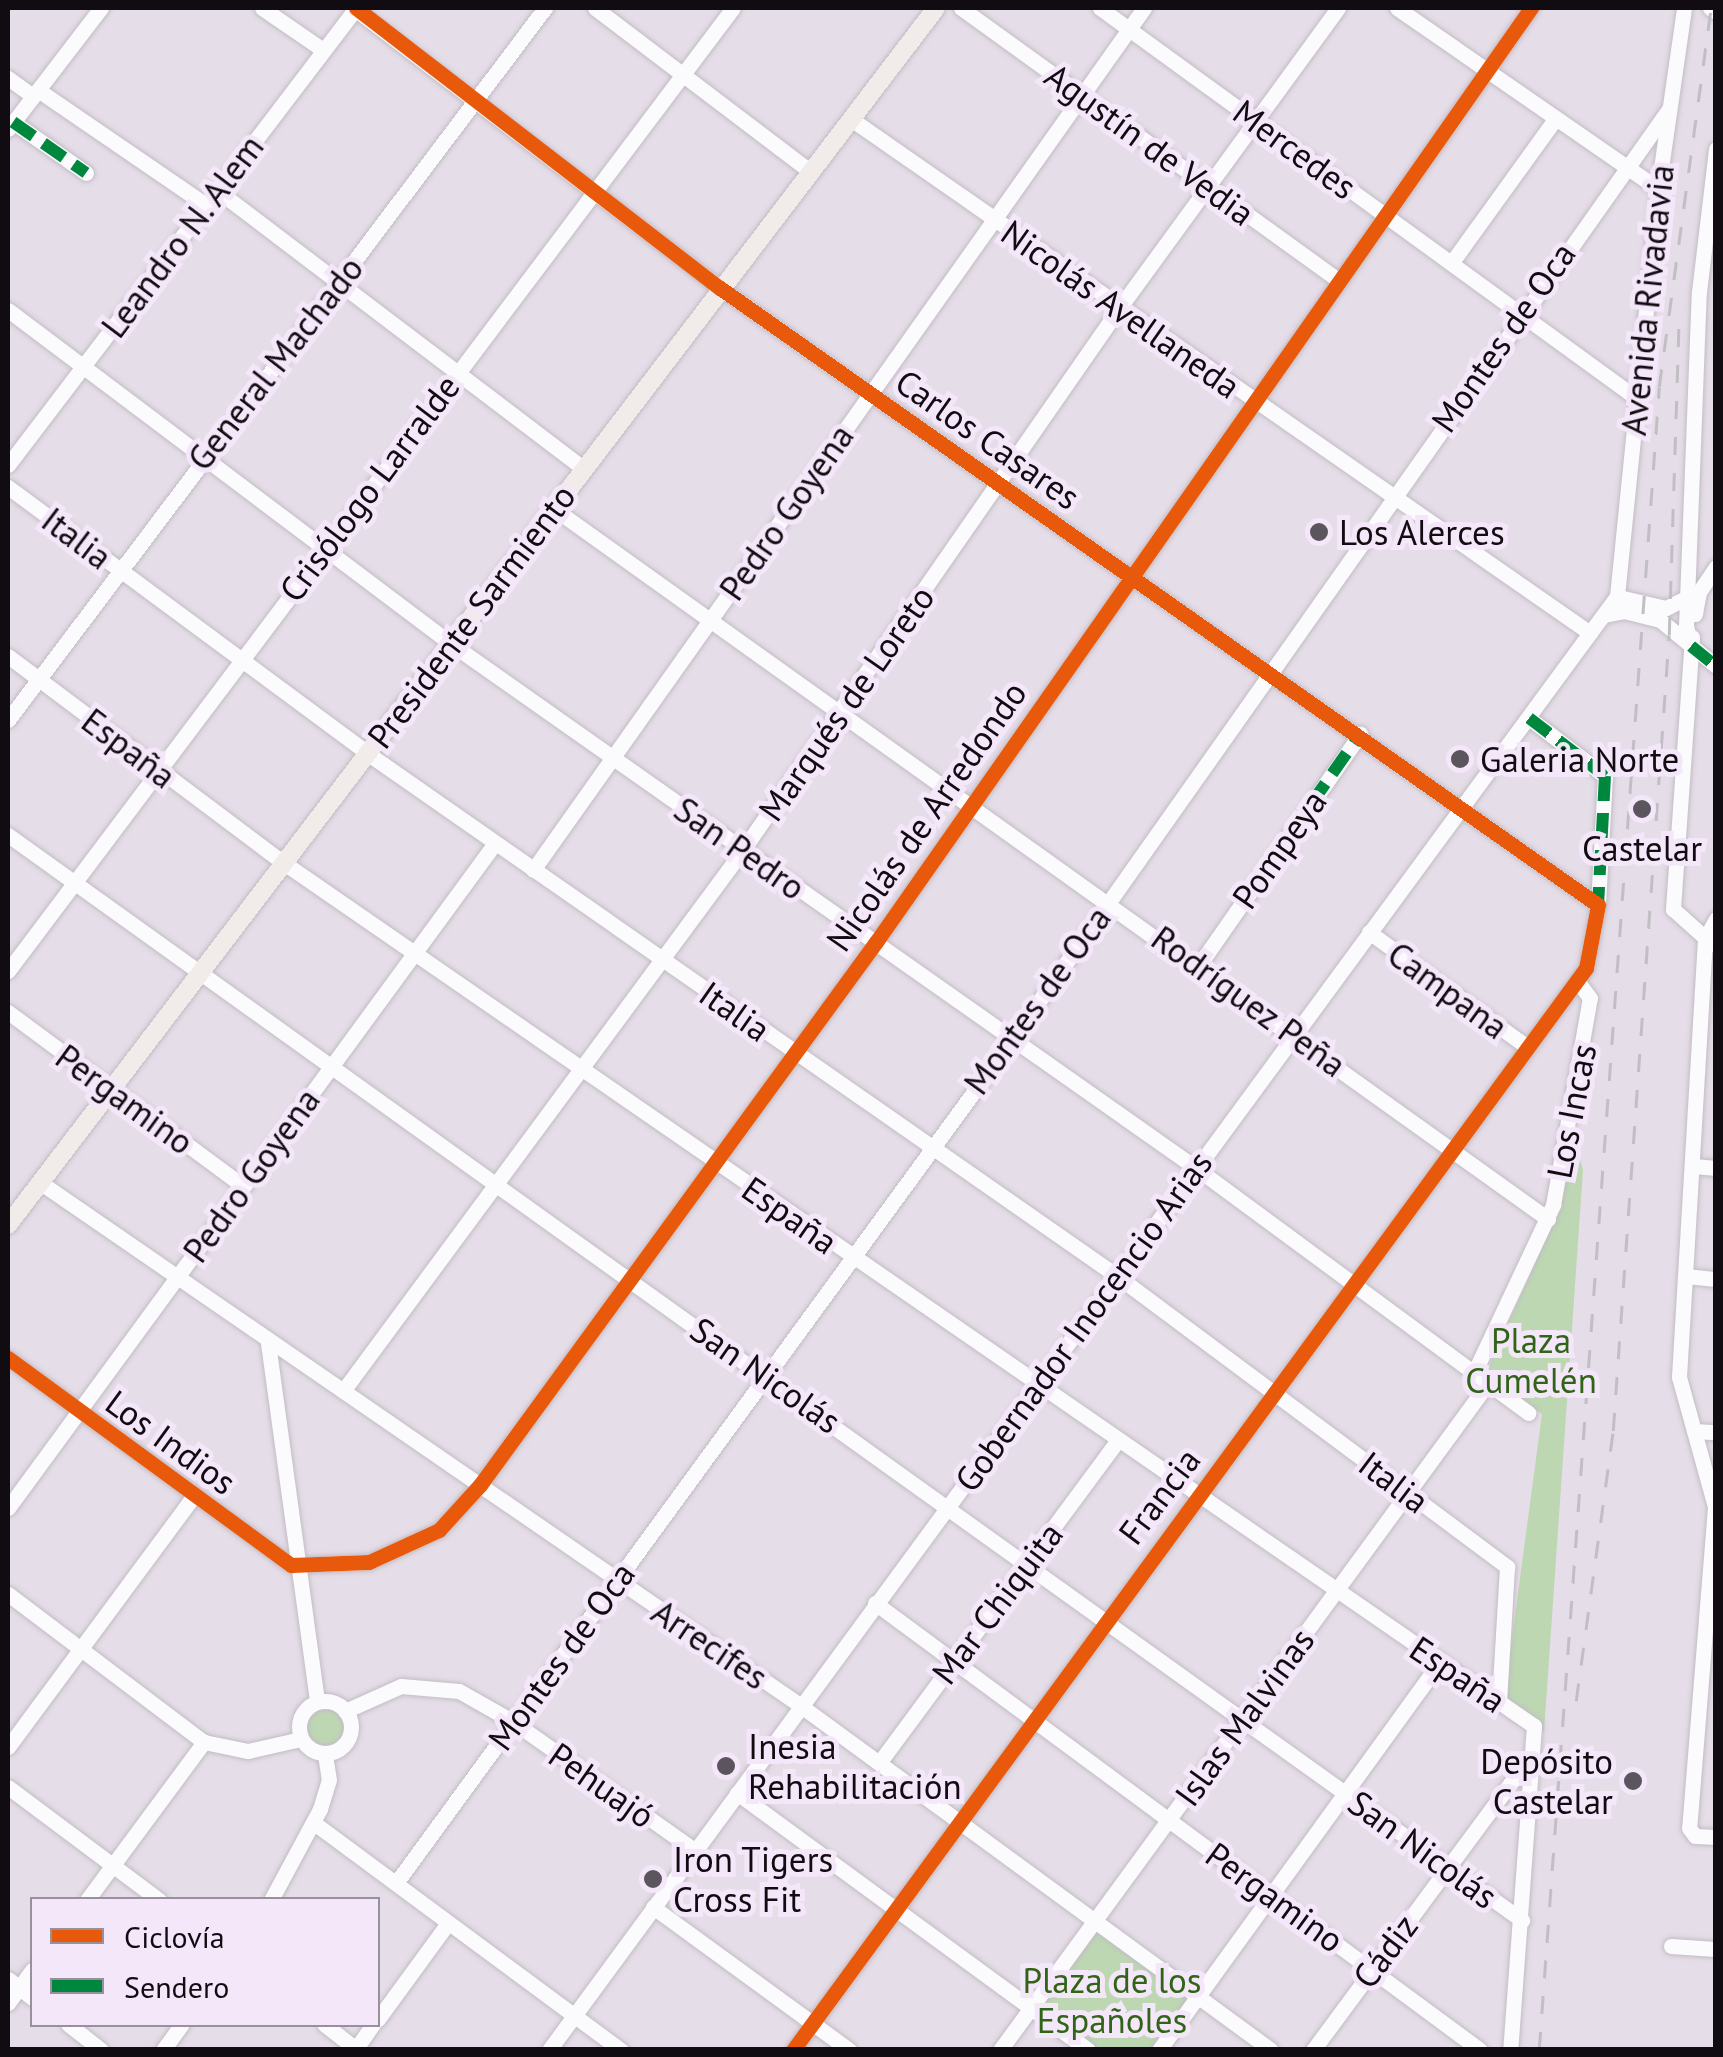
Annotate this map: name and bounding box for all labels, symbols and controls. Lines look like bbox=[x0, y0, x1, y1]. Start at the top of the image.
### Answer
street label: Agustín de Vedia bbox=[1037, 54, 1263, 234]
street label: Mercedes bbox=[1225, 90, 1365, 208]
street label: Leandro N. Alem bbox=[91, 125, 273, 347]
street label: Avenida Rivadavia bbox=[1612, 163, 1682, 437]
street label: Nicolás Avellaneda bbox=[993, 211, 1249, 407]
street label: Montes de Oca bbox=[1422, 234, 1584, 440]
street label: General Machado bbox=[178, 248, 372, 478]
street label: Carlos Casares bbox=[888, 360, 1088, 518]
street label: Crisólogo Larralde bbox=[270, 366, 468, 610]
street label: Pedro Goyena bbox=[710, 416, 862, 608]
street label: Presidente Sarmiento bbox=[358, 476, 584, 756]
street label: Italia bbox=[34, 498, 120, 578]
place label: Los Alerces bbox=[1339, 511, 1506, 553]
marker: Los Alerces bbox=[1308, 521, 1330, 543]
street label: Marqués de Loreto bbox=[749, 577, 943, 829]
street label: Nicolás de Arredondo bbox=[817, 673, 1035, 959]
street label: España bbox=[74, 699, 184, 797]
place label: Galeria Norte bbox=[1480, 738, 1679, 780]
marker: Galeria Norte bbox=[1449, 748, 1471, 770]
street label: Pompeya bbox=[1223, 782, 1335, 916]
street label: San Pedro bbox=[667, 788, 813, 908]
marker: Castelar bbox=[1629, 796, 1655, 822]
place label: Castelar bbox=[1582, 827, 1702, 869]
street label: Montes de Oca bbox=[955, 898, 1119, 1102]
street label: Rodríguez Peña bbox=[1143, 916, 1355, 1086]
street label: Campana bbox=[1380, 932, 1516, 1048]
street label: Italia bbox=[692, 972, 778, 1050]
street label: Pergamino bbox=[48, 1035, 202, 1163]
street label: Los Incas bbox=[1537, 1040, 1605, 1182]
street label: Pedro Goyena bbox=[174, 1080, 328, 1270]
street label: Gobernador Inocencio Arias bbox=[945, 1142, 1221, 1500]
street label: España bbox=[734, 1167, 846, 1263]
street label: San Nicolás bbox=[683, 1308, 849, 1442]
park label: Plaza Cumelén bbox=[1465, 1319, 1597, 1401]
street label: Los Indios bbox=[98, 1381, 244, 1503]
street label: Francia bbox=[1109, 1440, 1209, 1552]
street label: Italia bbox=[1351, 1442, 1437, 1522]
street label: Mar Chiquita bbox=[923, 1514, 1071, 1692]
street label: Montes de Oca bbox=[479, 1554, 643, 1758]
street label: Arrecifes bbox=[644, 1590, 776, 1698]
street label: Islas Malvinas bbox=[1165, 1620, 1323, 1814]
street label: España bbox=[1402, 1627, 1514, 1721]
place label: Inesia Rehabilitación bbox=[748, 1725, 962, 1807]
street label: Pehuajó bbox=[541, 1734, 663, 1836]
place label: Depósito Castelar bbox=[1480, 1740, 1613, 1822]
marker: Inesia Rehabilitación bbox=[713, 1753, 739, 1779]
marker: Depósito Castelar bbox=[1622, 1770, 1644, 1792]
street label: San Nicolás bbox=[1341, 1781, 1505, 1917]
street label: Pergamino bbox=[1198, 1833, 1352, 1961]
place label: Iron Tigers Cross Fit bbox=[673, 1838, 834, 1920]
marker: Iron Tigers Cross Fit bbox=[642, 1868, 664, 1890]
legend bbox=[30, 1897, 380, 2027]
street label: Cádiz bbox=[1344, 1906, 1426, 1996]
text: Ciclovía bbox=[124, 1917, 225, 1956]
park label: Plaza de los Españoles bbox=[1022, 1959, 1202, 2041]
text: Sendero bbox=[124, 1967, 229, 2006]

